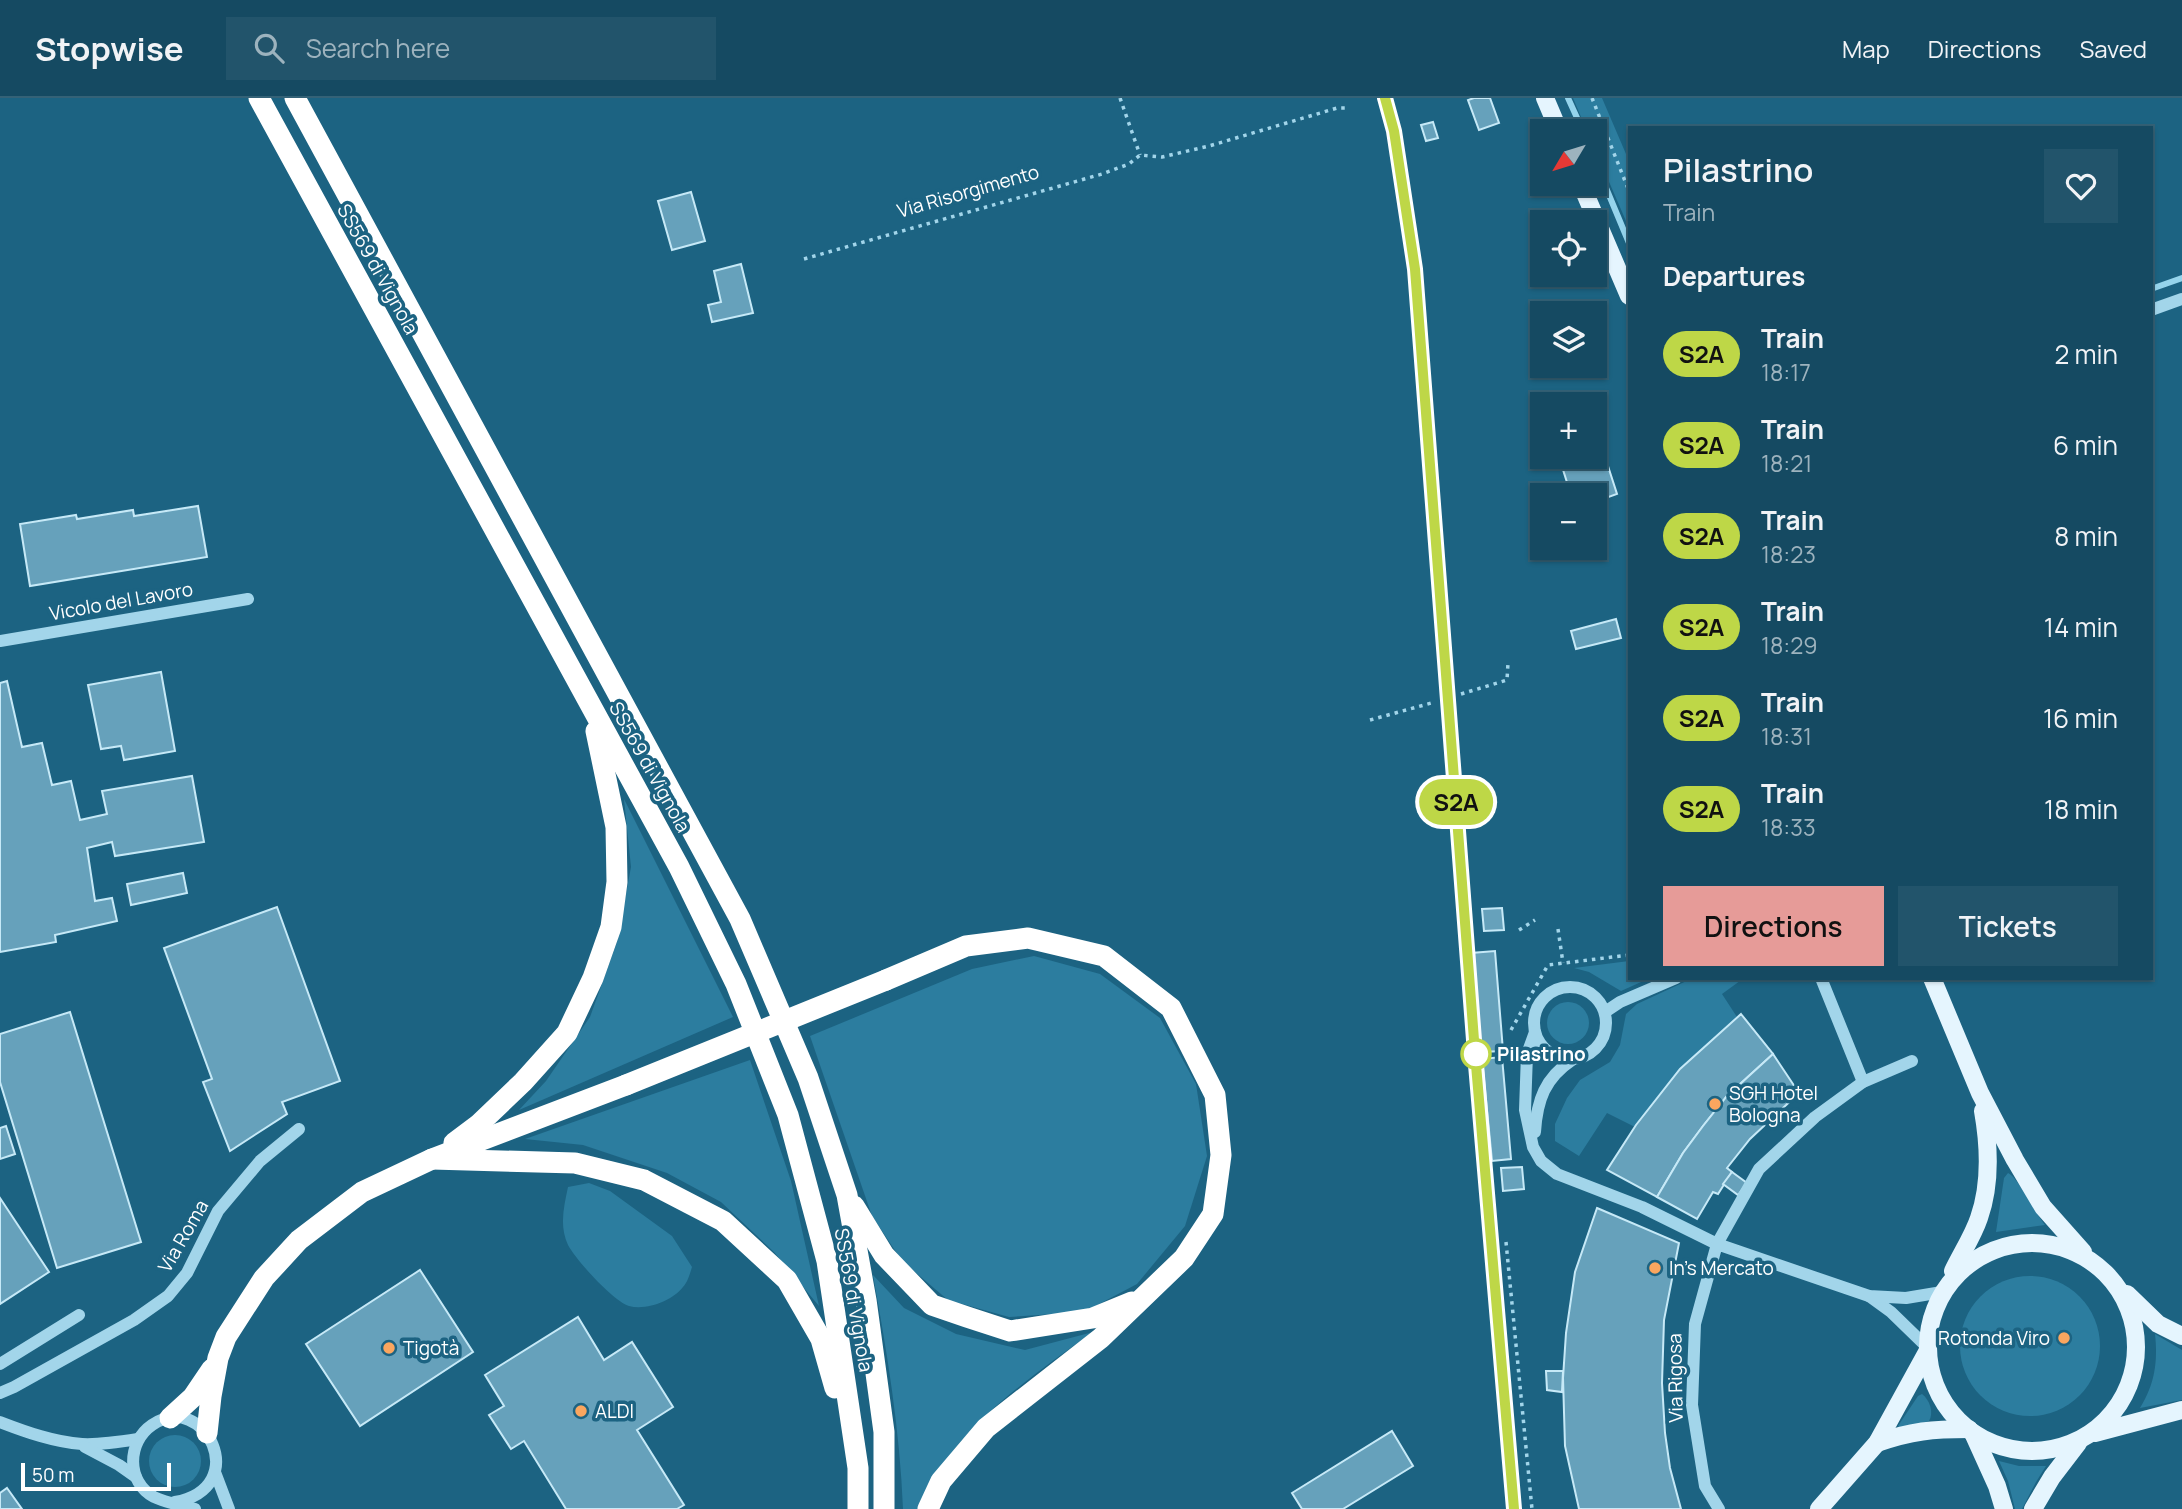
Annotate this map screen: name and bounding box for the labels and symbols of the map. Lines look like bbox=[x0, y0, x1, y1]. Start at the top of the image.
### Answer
north arrow bbox=[1530, 119, 1606, 196]
street label: Via Risorgimento bbox=[894, 158, 1042, 224]
street label: SS569 di Vignola bbox=[331, 199, 425, 339]
street label: Vicolo del Lavoro bbox=[47, 576, 195, 626]
street label: SS569 di Vignola bbox=[603, 697, 697, 837]
line badge: S2A bbox=[1416, 779, 1496, 825]
marker: Pilastrino bbox=[1461, 1039, 1491, 1069]
place label: Pilastrino bbox=[1497, 1041, 1586, 1067]
place label: SGH Hotel Bologna bbox=[1729, 1080, 1818, 1128]
marker: SGH Hotel Bologna bbox=[1707, 1096, 1723, 1112]
street label: Via Roma bbox=[152, 1195, 214, 1277]
street label: SS569 di Vignola bbox=[829, 1226, 879, 1374]
place label: In's Mercato bbox=[1669, 1255, 1774, 1281]
marker: In's Mercato bbox=[1647, 1260, 1663, 1276]
place label: Rotonda Viro bbox=[1938, 1325, 2050, 1351]
marker: Rotonda Viro bbox=[2056, 1330, 2072, 1346]
street label: Via Rigosa bbox=[1661, 1333, 1689, 1423]
place label: Tigotà bbox=[403, 1335, 459, 1361]
marker: Tigotà bbox=[381, 1340, 397, 1356]
place label: ALDI bbox=[595, 1398, 634, 1424]
marker: ALDI bbox=[573, 1403, 589, 1419]
scale bar bbox=[21, 1460, 172, 1492]

